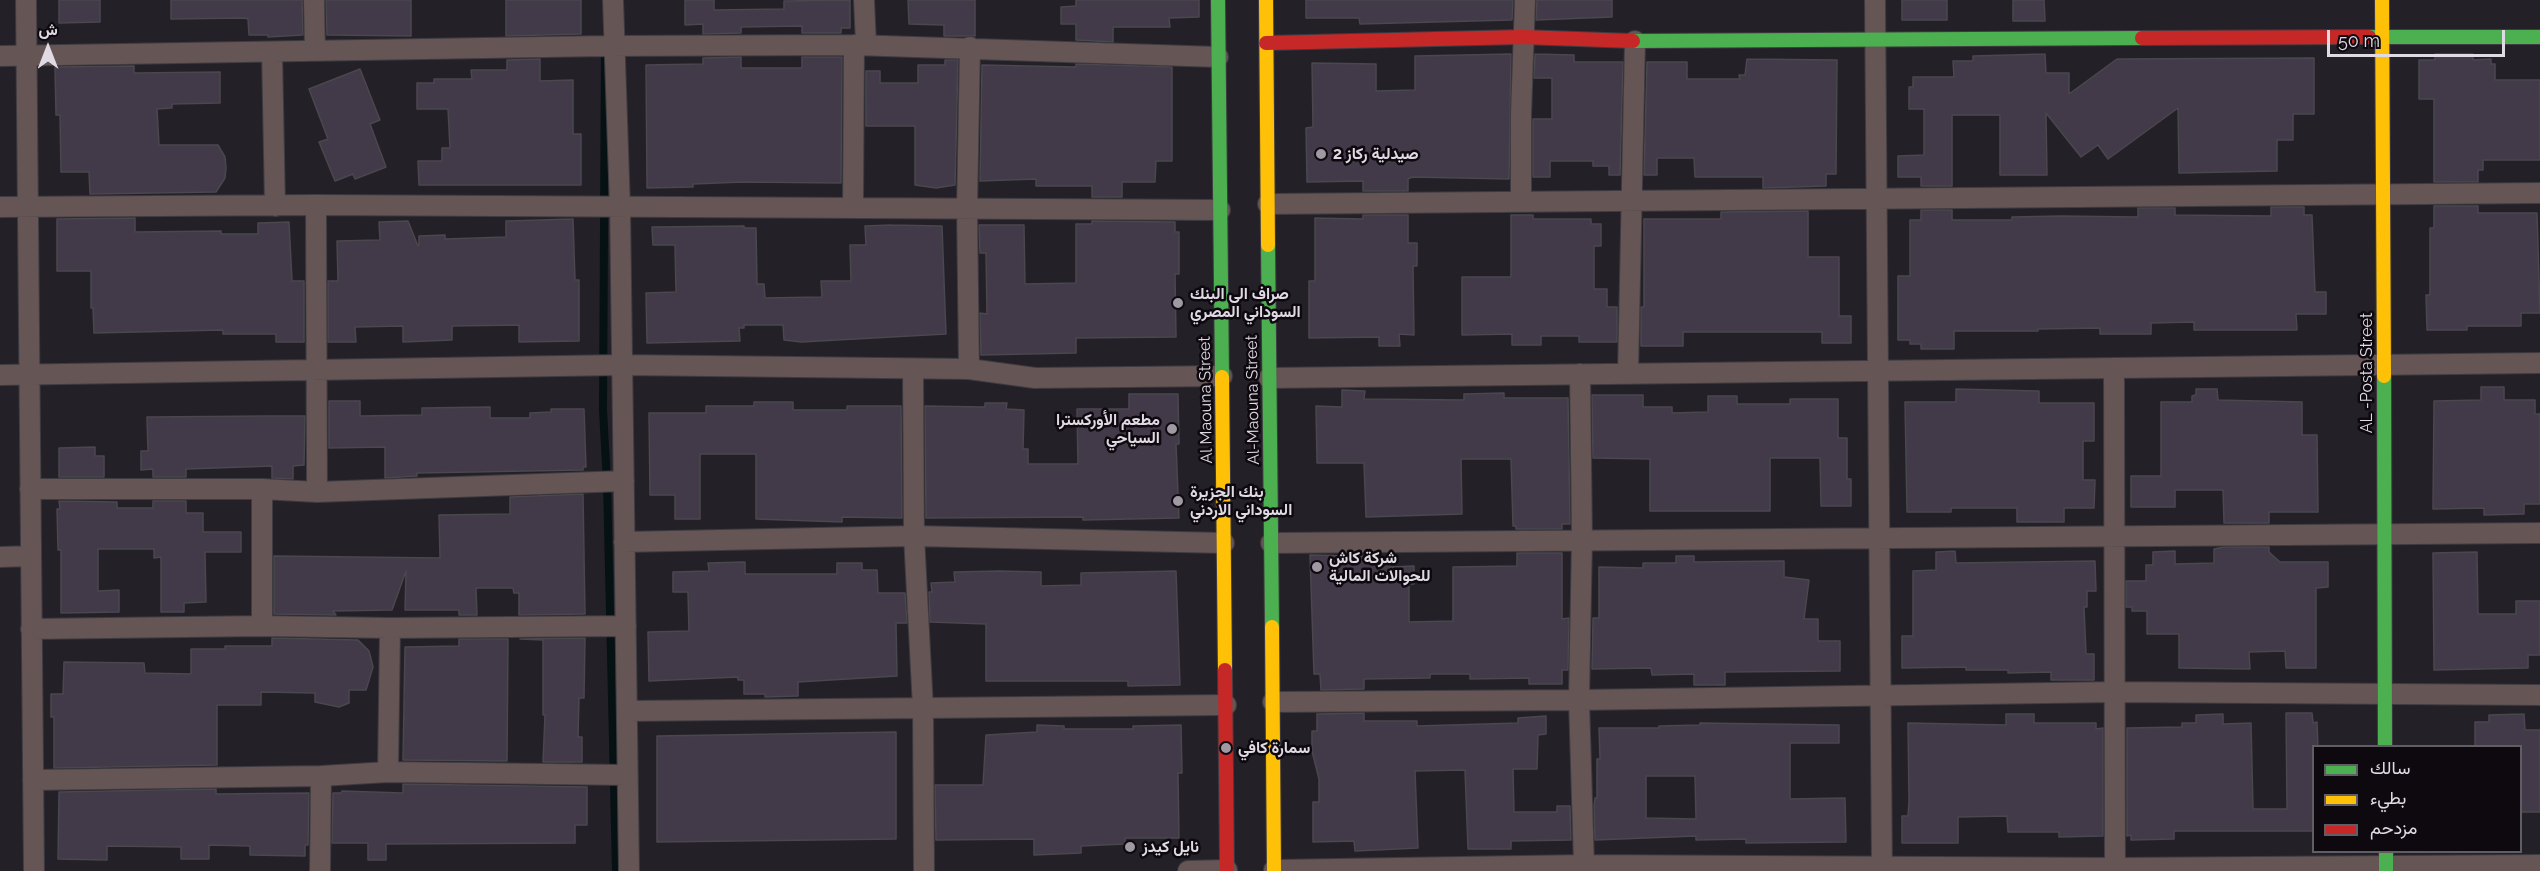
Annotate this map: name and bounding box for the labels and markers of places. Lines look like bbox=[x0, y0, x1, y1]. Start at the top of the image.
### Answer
place label: صيدلية ركاز 2 bbox=[1333, 144, 1419, 164]
marker: صيدلية ركاز 2 bbox=[1314, 147, 1328, 161]
place label: صراف الي البنك السوداني المصري bbox=[1190, 284, 1301, 322]
marker: صراف الي البنك السوداني المصري bbox=[1171, 296, 1185, 310]
place label: مطعم الأوركسترا السياحي bbox=[1056, 410, 1160, 448]
marker: مطعم الأوركسترا السياحي bbox=[1165, 422, 1179, 436]
place label: بنك الجزيرة السوداني الاردني bbox=[1190, 482, 1292, 520]
marker: بنك الجزيرة السوداني الاردني bbox=[1171, 494, 1185, 508]
place label: شركة كاش للحوالات المالية bbox=[1329, 548, 1430, 586]
marker: شركة كاش للحوالات المالية bbox=[1310, 560, 1324, 574]
place label: سمارة كافي bbox=[1238, 738, 1310, 758]
marker: سمارة كافي bbox=[1219, 741, 1233, 755]
place label: نايل كيدز bbox=[1142, 837, 1199, 857]
marker: نايل كيدز bbox=[1123, 840, 1137, 854]

